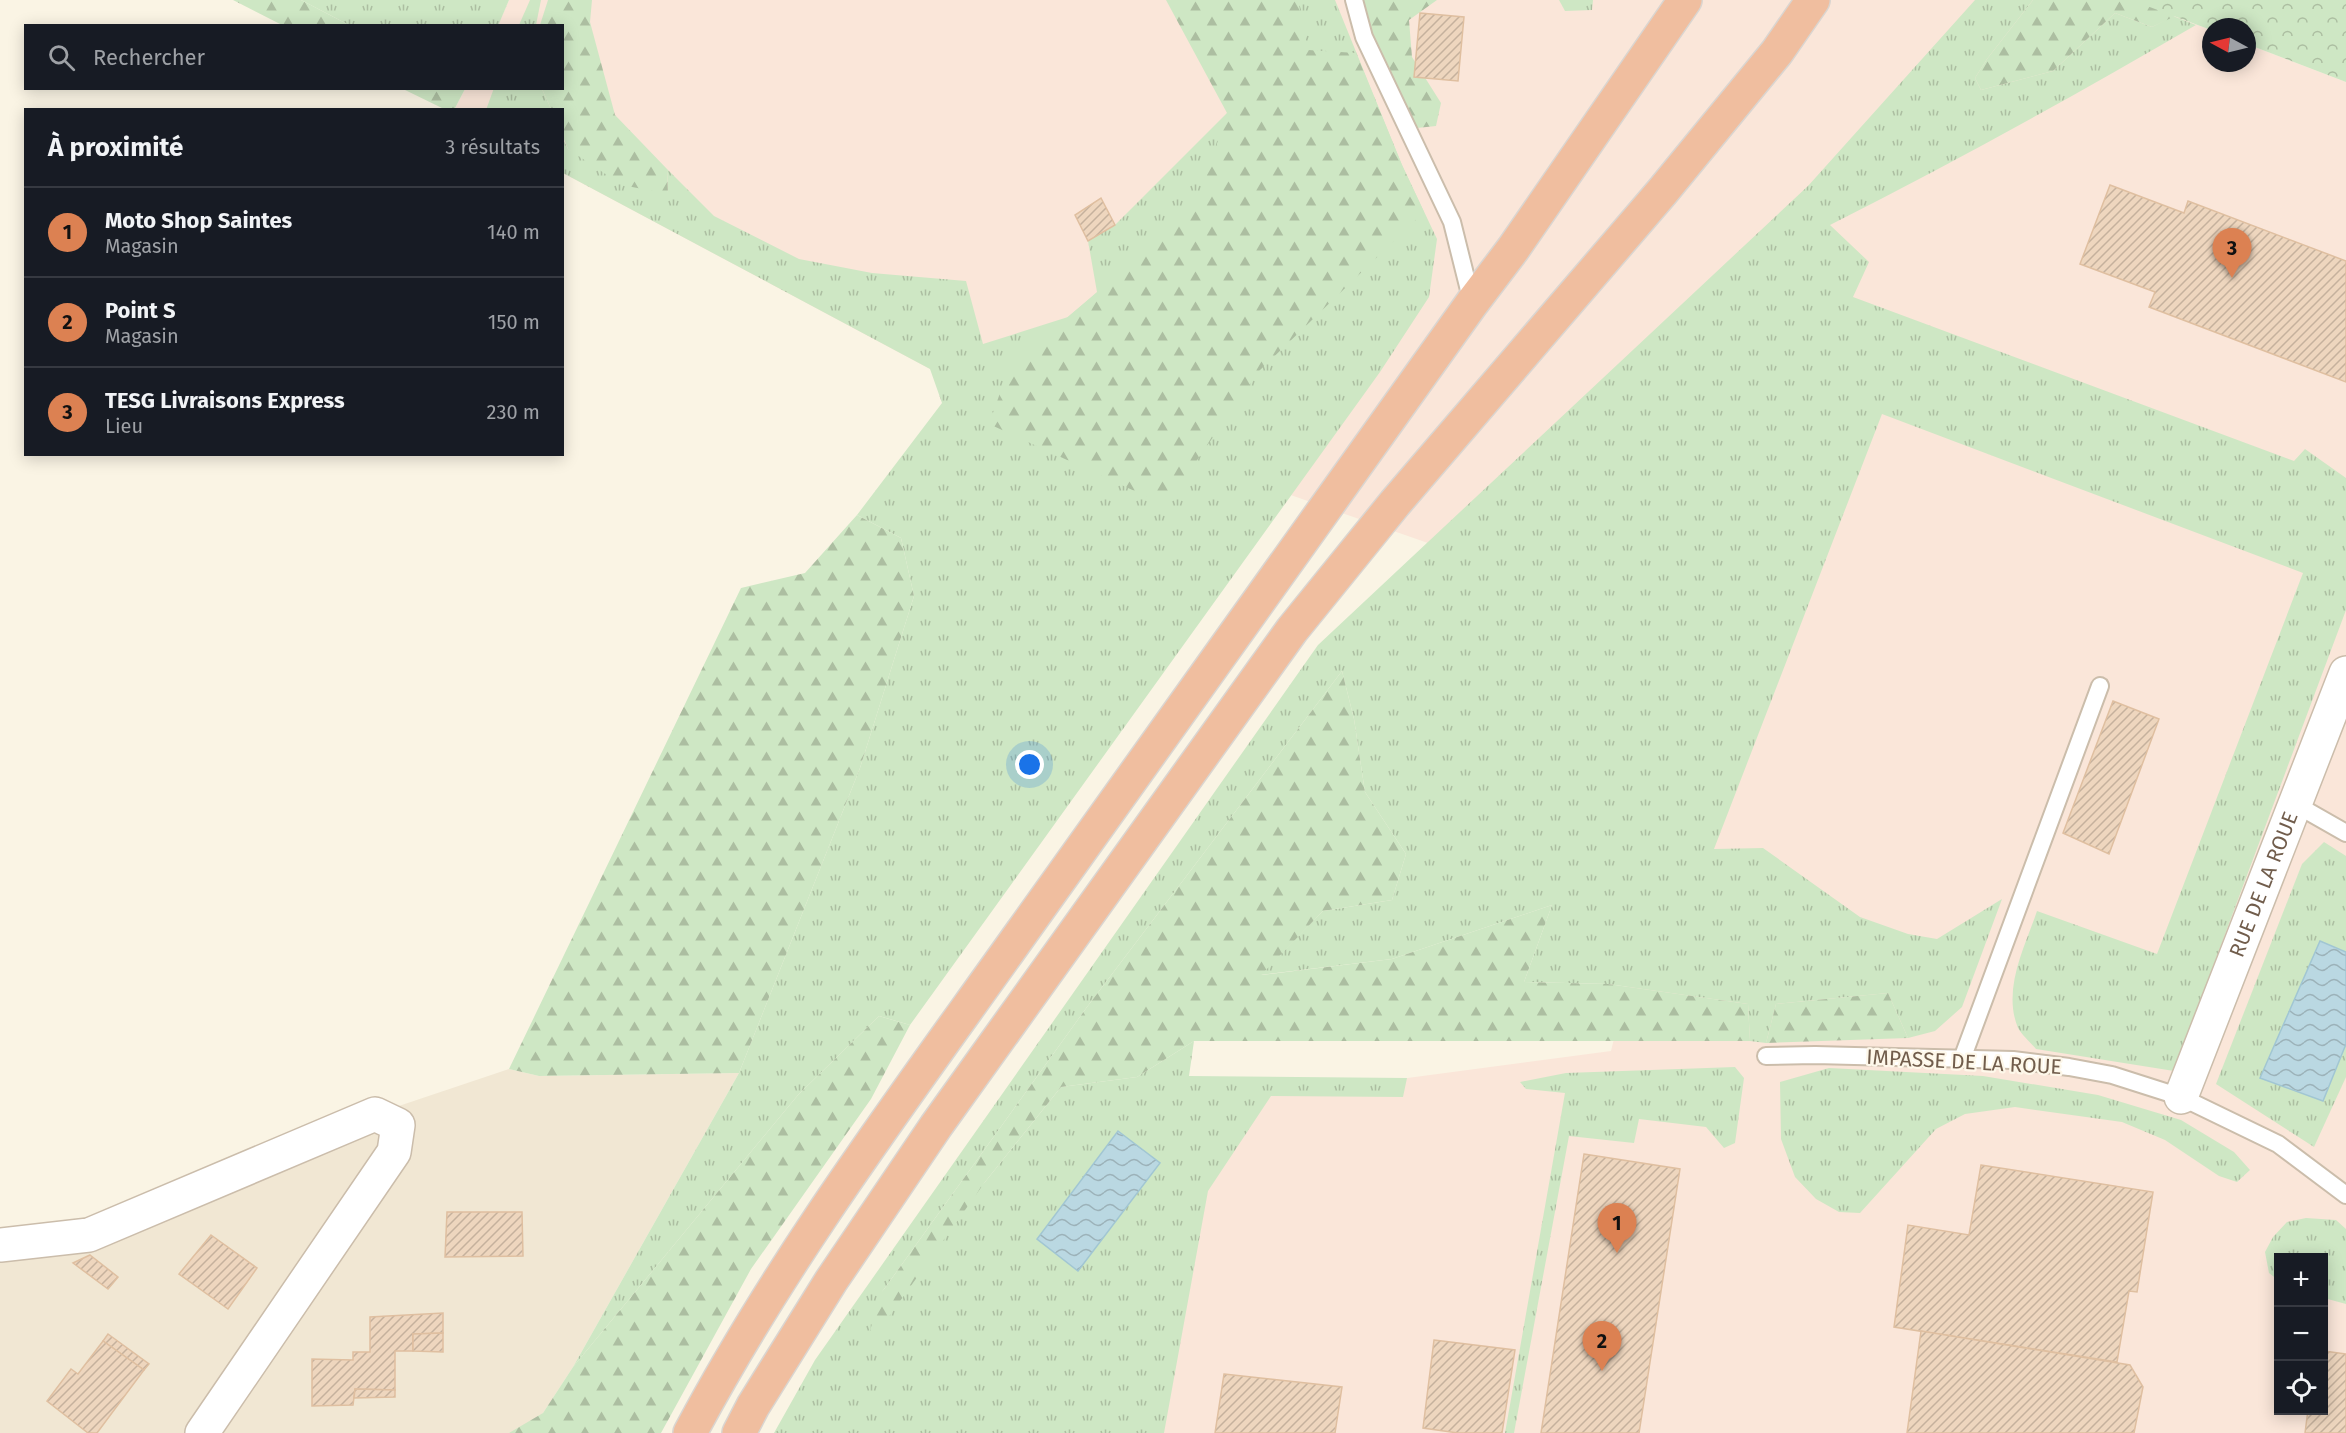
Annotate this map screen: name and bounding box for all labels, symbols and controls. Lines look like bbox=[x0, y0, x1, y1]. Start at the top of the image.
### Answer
north arrow bbox=[2202, 18, 2256, 72]
search box bbox=[24, 24, 564, 90]
icon: search bbox=[45, 41, 78, 74]
text: Rechercher bbox=[93, 44, 205, 71]
text: À proximité bbox=[48, 132, 183, 163]
text: 3 résultats bbox=[445, 135, 540, 159]
text: Moto Shop Saintes bbox=[105, 207, 292, 234]
text: 1 bbox=[63, 220, 72, 244]
text: 140 m bbox=[487, 220, 540, 244]
pin: 3 bbox=[2212, 228, 2252, 278]
text: Magasin bbox=[105, 234, 179, 258]
text: Point S bbox=[105, 297, 176, 324]
text: 2 bbox=[62, 310, 73, 334]
text: 150 m bbox=[488, 310, 540, 334]
text: Magasin bbox=[105, 324, 179, 348]
text: TESG Livraisons Express bbox=[105, 387, 345, 414]
text: 3 bbox=[62, 400, 73, 424]
text: 230 m bbox=[487, 400, 540, 424]
text: Lieu bbox=[105, 414, 143, 438]
your location bbox=[1015, 750, 1044, 779]
street label: RUE DE LA ROUE bbox=[2224, 808, 2304, 961]
street label: IMPASSE DE LA ROUE bbox=[1866, 1044, 2062, 1080]
pin: 1 bbox=[1598, 1204, 1636, 1253]
map controls bbox=[2274, 1253, 2328, 1415]
button: + bbox=[2274, 1253, 2328, 1307]
button: − bbox=[2274, 1307, 2328, 1361]
pin: 2 bbox=[1582, 1322, 1622, 1371]
button: locate bbox=[2274, 1361, 2328, 1415]

